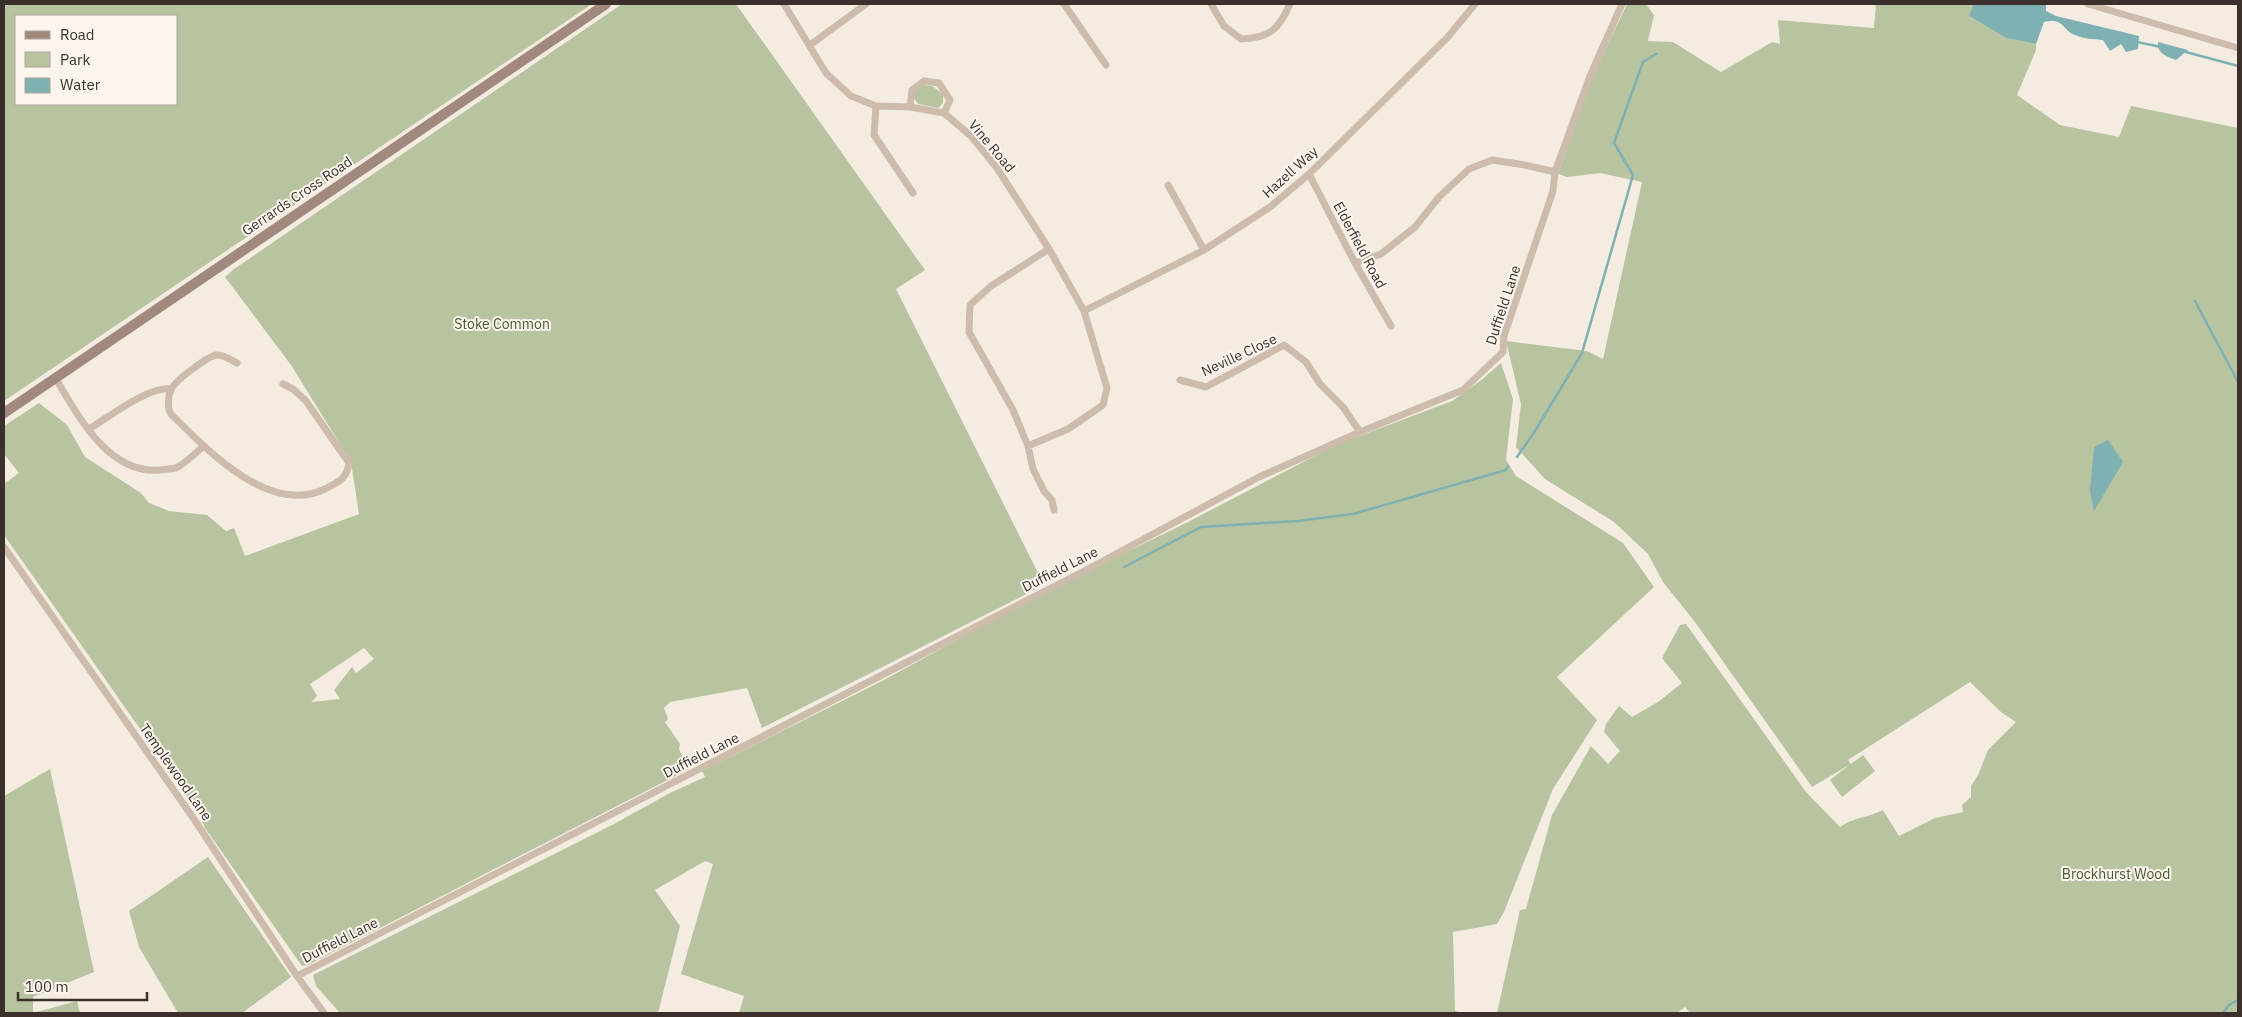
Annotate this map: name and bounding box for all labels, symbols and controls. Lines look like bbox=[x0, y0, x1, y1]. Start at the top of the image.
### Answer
legend bbox=[15, 15, 178, 105]
text: Road bbox=[60, 25, 95, 44]
text: Park bbox=[60, 50, 90, 69]
text: Water bbox=[60, 75, 101, 94]
street label: Vine Road bbox=[965, 116, 1019, 176]
street label: Hazell Way bbox=[1258, 142, 1322, 202]
street label: Gerrards Cross Road bbox=[238, 152, 356, 240]
street label: Elderfield Road bbox=[1330, 198, 1390, 292]
street label: Duffield Lane bbox=[1482, 263, 1524, 347]
park label: Stoke Common bbox=[454, 315, 550, 333]
street label: Neville Close bbox=[1198, 330, 1280, 380]
street label: Duffield Lane bbox=[1019, 542, 1101, 596]
street label: Templewood Lane bbox=[136, 720, 216, 824]
street label: Duffield Lane bbox=[660, 728, 742, 782]
park label: Brockhurst Wood bbox=[2062, 865, 2170, 883]
street label: Duffield Lane bbox=[299, 913, 381, 967]
scale bar bbox=[18, 970, 146, 1002]
text: 100 m bbox=[25, 977, 69, 996]

